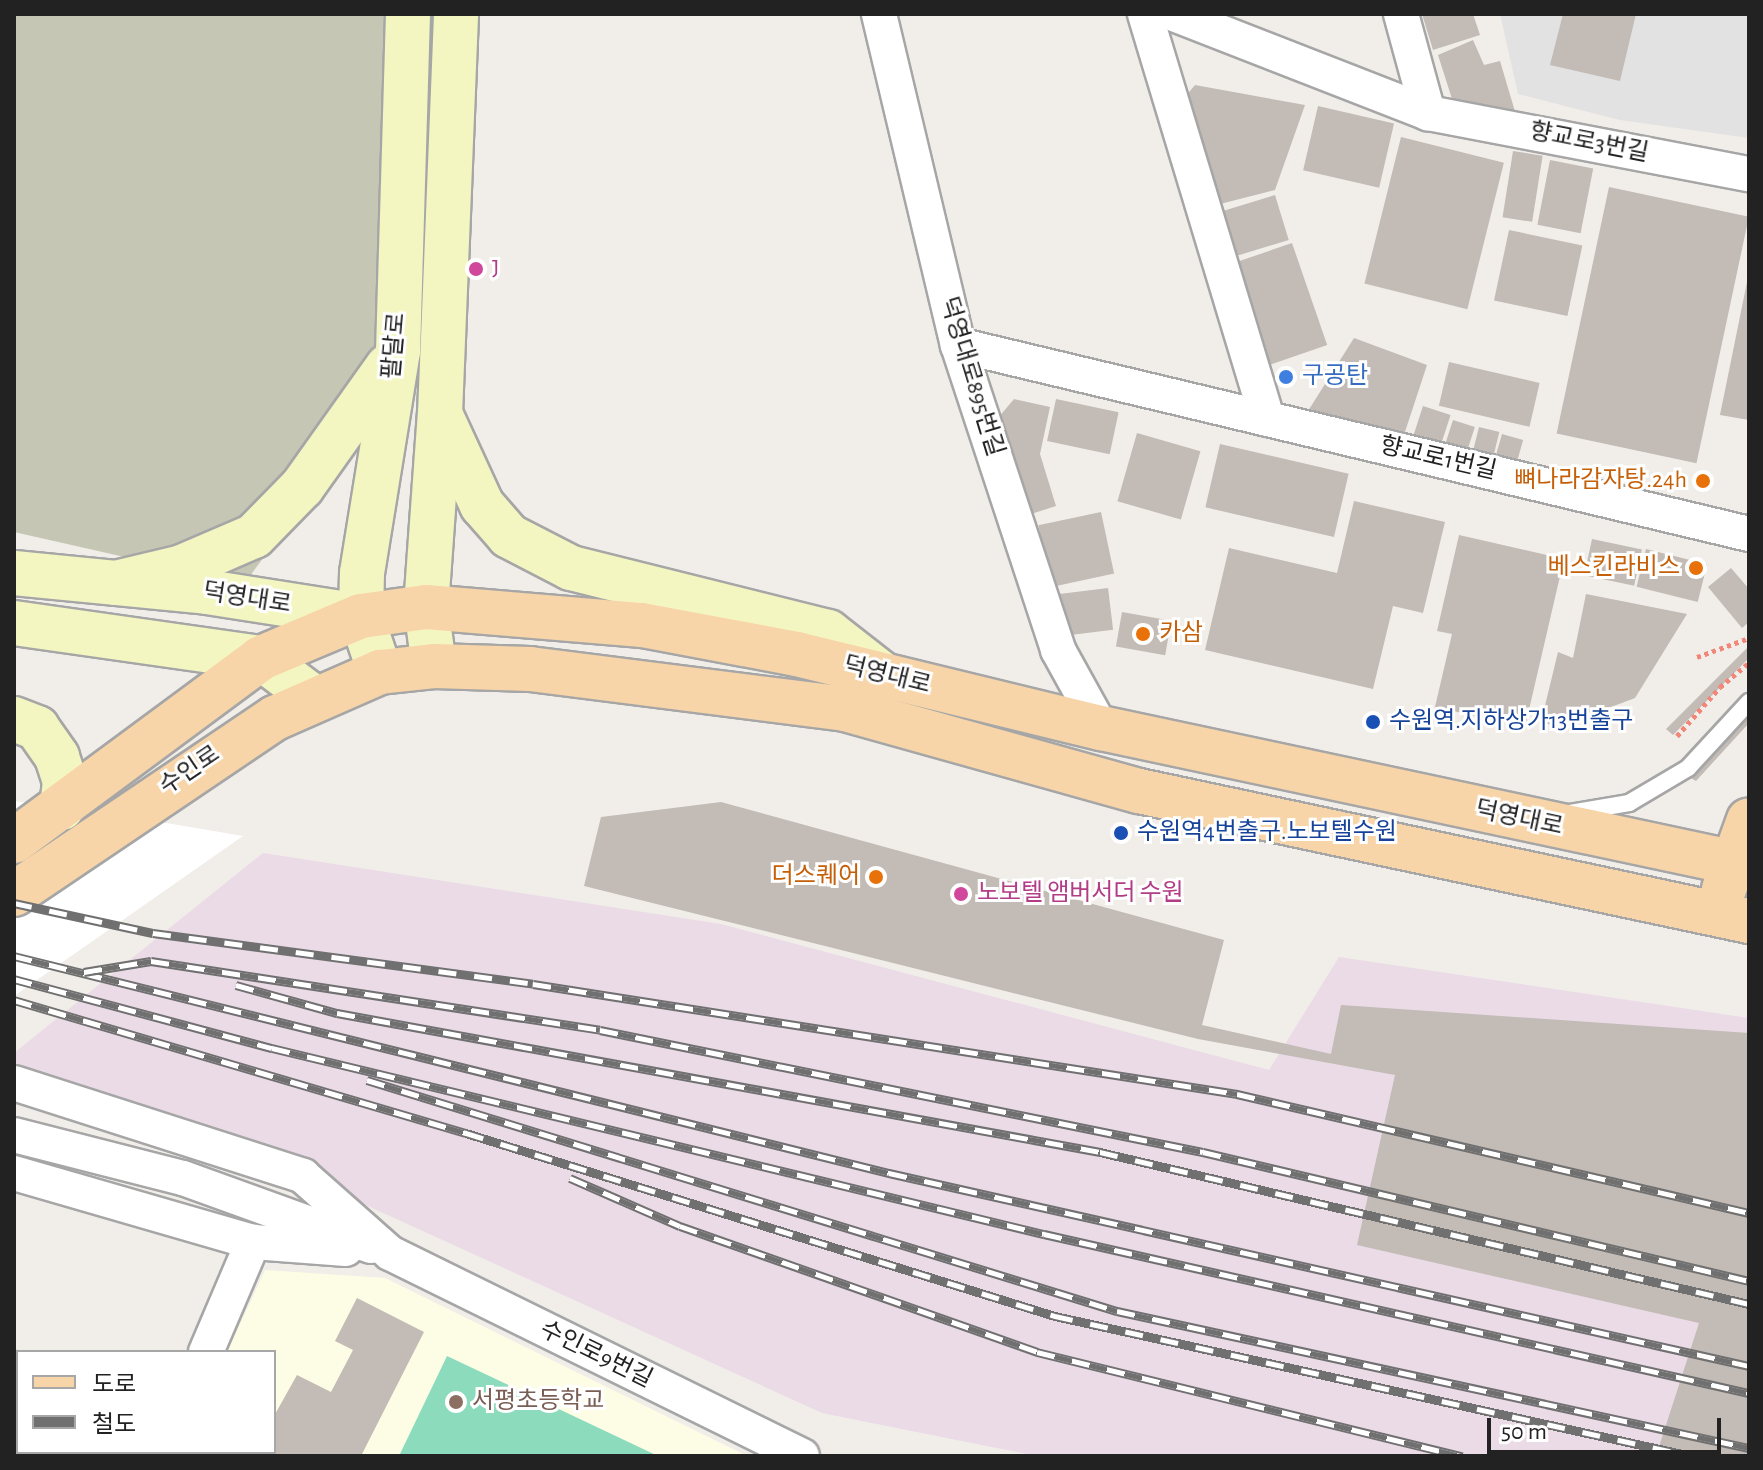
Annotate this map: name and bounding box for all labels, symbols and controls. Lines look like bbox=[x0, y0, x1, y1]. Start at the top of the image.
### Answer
street label: 향교로3번길 bbox=[1527, 117, 1651, 169]
place label: J bbox=[492, 255, 499, 283]
marker: J bbox=[467, 260, 485, 278]
street label: 덕영대로895번길 bbox=[933, 294, 1009, 460]
street label: 팔달로 bbox=[378, 312, 412, 380]
place label: 구공탄 bbox=[1302, 363, 1368, 391]
marker: 구공탄 bbox=[1277, 368, 1295, 386]
street label: 향교로1번길 bbox=[1377, 432, 1499, 486]
place label: 뼈나라감자탕.24h bbox=[1514, 467, 1687, 495]
marker: 뼈나라감자탕.24h bbox=[1694, 472, 1712, 490]
place label: 베스킨라비스 bbox=[1548, 554, 1680, 582]
marker: 베스킨라비스 bbox=[1687, 559, 1705, 577]
street label: 덕영대로 bbox=[201, 578, 293, 620]
place label: 카삼 bbox=[1159, 620, 1203, 648]
marker: 카삼 bbox=[1134, 625, 1152, 643]
street label: 덕영대로 bbox=[841, 651, 933, 701]
place label: 수원역.지하상가13번출구 bbox=[1389, 708, 1633, 736]
marker: 수원역.지하상가13번출구 bbox=[1364, 713, 1382, 731]
street label: 수인로 bbox=[154, 741, 226, 801]
street label: 덕영대로 bbox=[1473, 796, 1565, 842]
place label: 수원역4번출구.노보텔수원 bbox=[1137, 819, 1397, 847]
marker: 수원역4번출구.노보텔수원 bbox=[1112, 824, 1130, 842]
place label: 더스퀘어 bbox=[772, 863, 860, 891]
marker: 더스퀘어 bbox=[867, 868, 885, 886]
place label: 노보텔 앰버서더 수원 bbox=[977, 880, 1184, 908]
marker: 노보텔 앰버서더 수원 bbox=[952, 885, 970, 903]
street label: 수인로9번길 bbox=[535, 1315, 657, 1395]
legend bbox=[16, 1350, 276, 1454]
text: 도로 bbox=[92, 1373, 136, 1397]
place label: 서평초등학교 bbox=[472, 1388, 604, 1416]
marker: 서평초등학교 bbox=[447, 1393, 465, 1411]
scale bar bbox=[1491, 1402, 1725, 1452]
text: 철도 bbox=[92, 1413, 136, 1437]
text: 50 m bbox=[1501, 1420, 1547, 1444]

